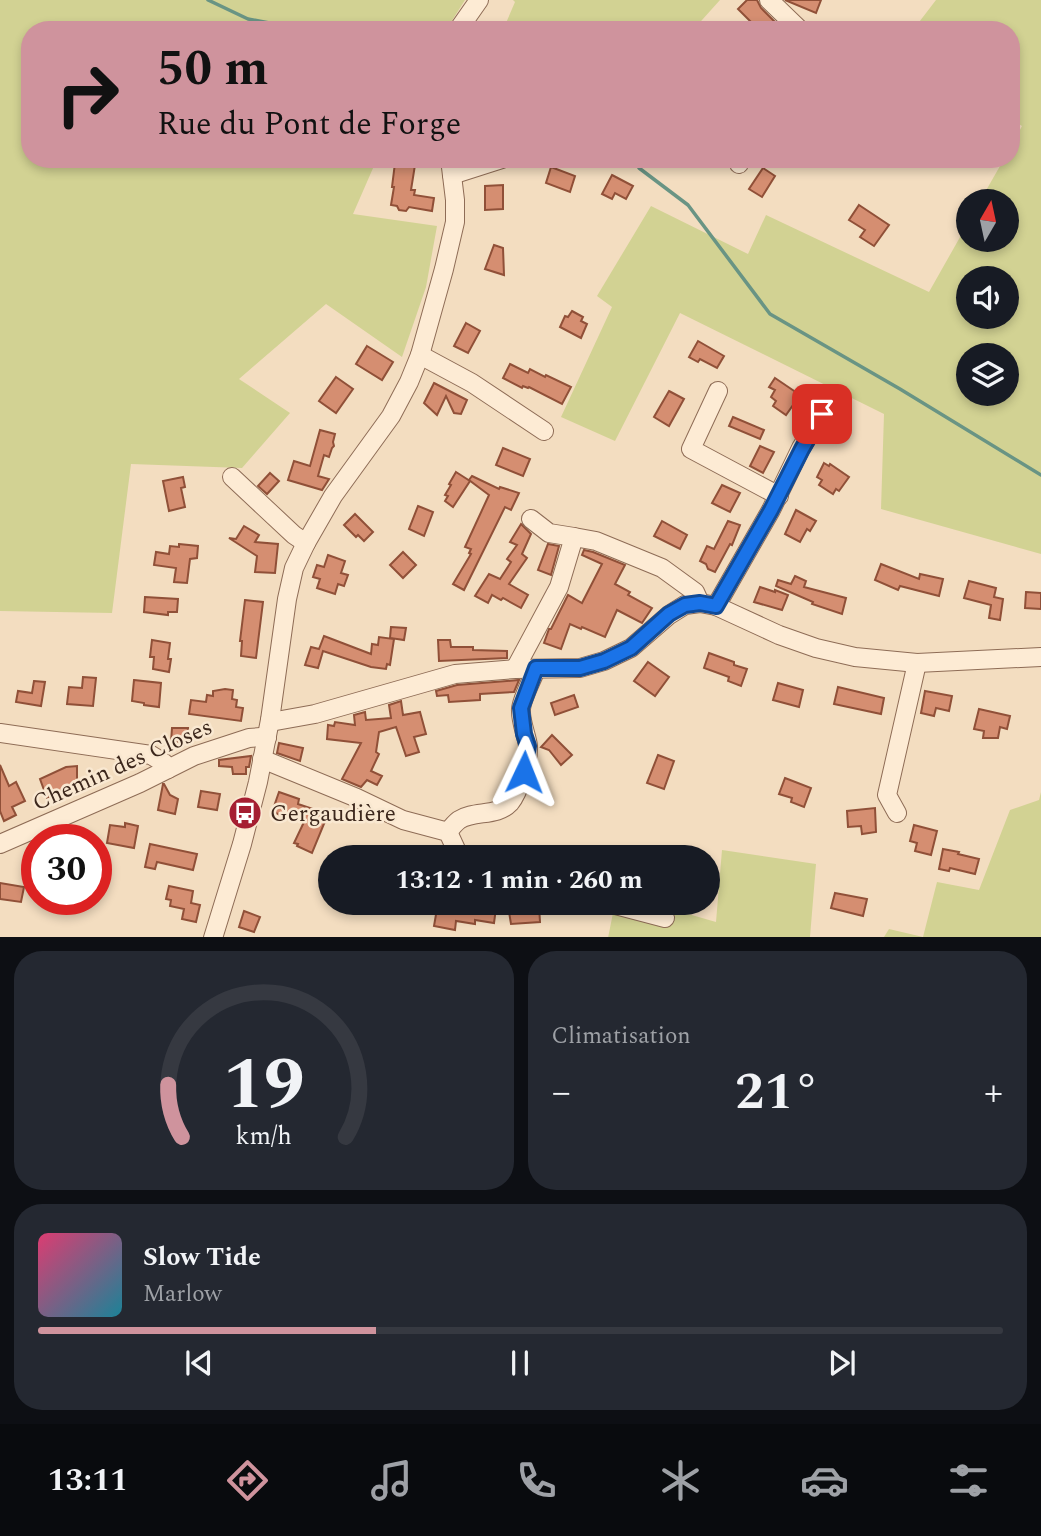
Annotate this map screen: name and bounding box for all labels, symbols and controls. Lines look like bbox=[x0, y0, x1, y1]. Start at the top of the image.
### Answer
text: 50 m bbox=[157, 32, 268, 107]
icon: right bbox=[42, 49, 133, 140]
text: Rue du Pont de Forge bbox=[157, 100, 461, 149]
north arrow bbox=[956, 189, 1018, 252]
map controls bbox=[956, 189, 1019, 406]
button: sound bbox=[956, 266, 1019, 329]
button: layers bbox=[956, 343, 1019, 406]
pin bbox=[792, 384, 852, 444]
icon: arrive bbox=[803, 395, 841, 433]
street label: Chemin des Closes bbox=[27, 710, 218, 821]
position arrow bbox=[487, 735, 561, 809]
bus stop icon: Gergaudière bbox=[226, 794, 264, 832]
place label: Gergaudière bbox=[270, 797, 396, 832]
speed limit sign: 30 bbox=[21, 824, 112, 915]
text: 13:12 · 1 min · 260 m bbox=[395, 860, 643, 900]
text: Climatisation bbox=[552, 1019, 691, 1054]
text: 19 bbox=[223, 1030, 305, 1141]
text: 21° bbox=[735, 1053, 819, 1132]
text: − bbox=[552, 1064, 571, 1122]
text: + bbox=[984, 1064, 1003, 1122]
text: km/h bbox=[236, 1117, 292, 1155]
text: Slow Tide bbox=[143, 1237, 261, 1277]
text: Marlow bbox=[143, 1277, 222, 1312]
icon: previous bbox=[180, 1344, 218, 1382]
icon: pause bbox=[501, 1344, 539, 1382]
icon: next bbox=[823, 1344, 861, 1382]
text: 13:11 bbox=[48, 1456, 128, 1505]
icon: directions bbox=[223, 1456, 272, 1505]
icon: music bbox=[367, 1456, 416, 1505]
icon: phone bbox=[512, 1456, 561, 1505]
icon: climate bbox=[656, 1456, 705, 1505]
icon: car bbox=[800, 1456, 849, 1505]
icon: filters bbox=[944, 1456, 993, 1505]

